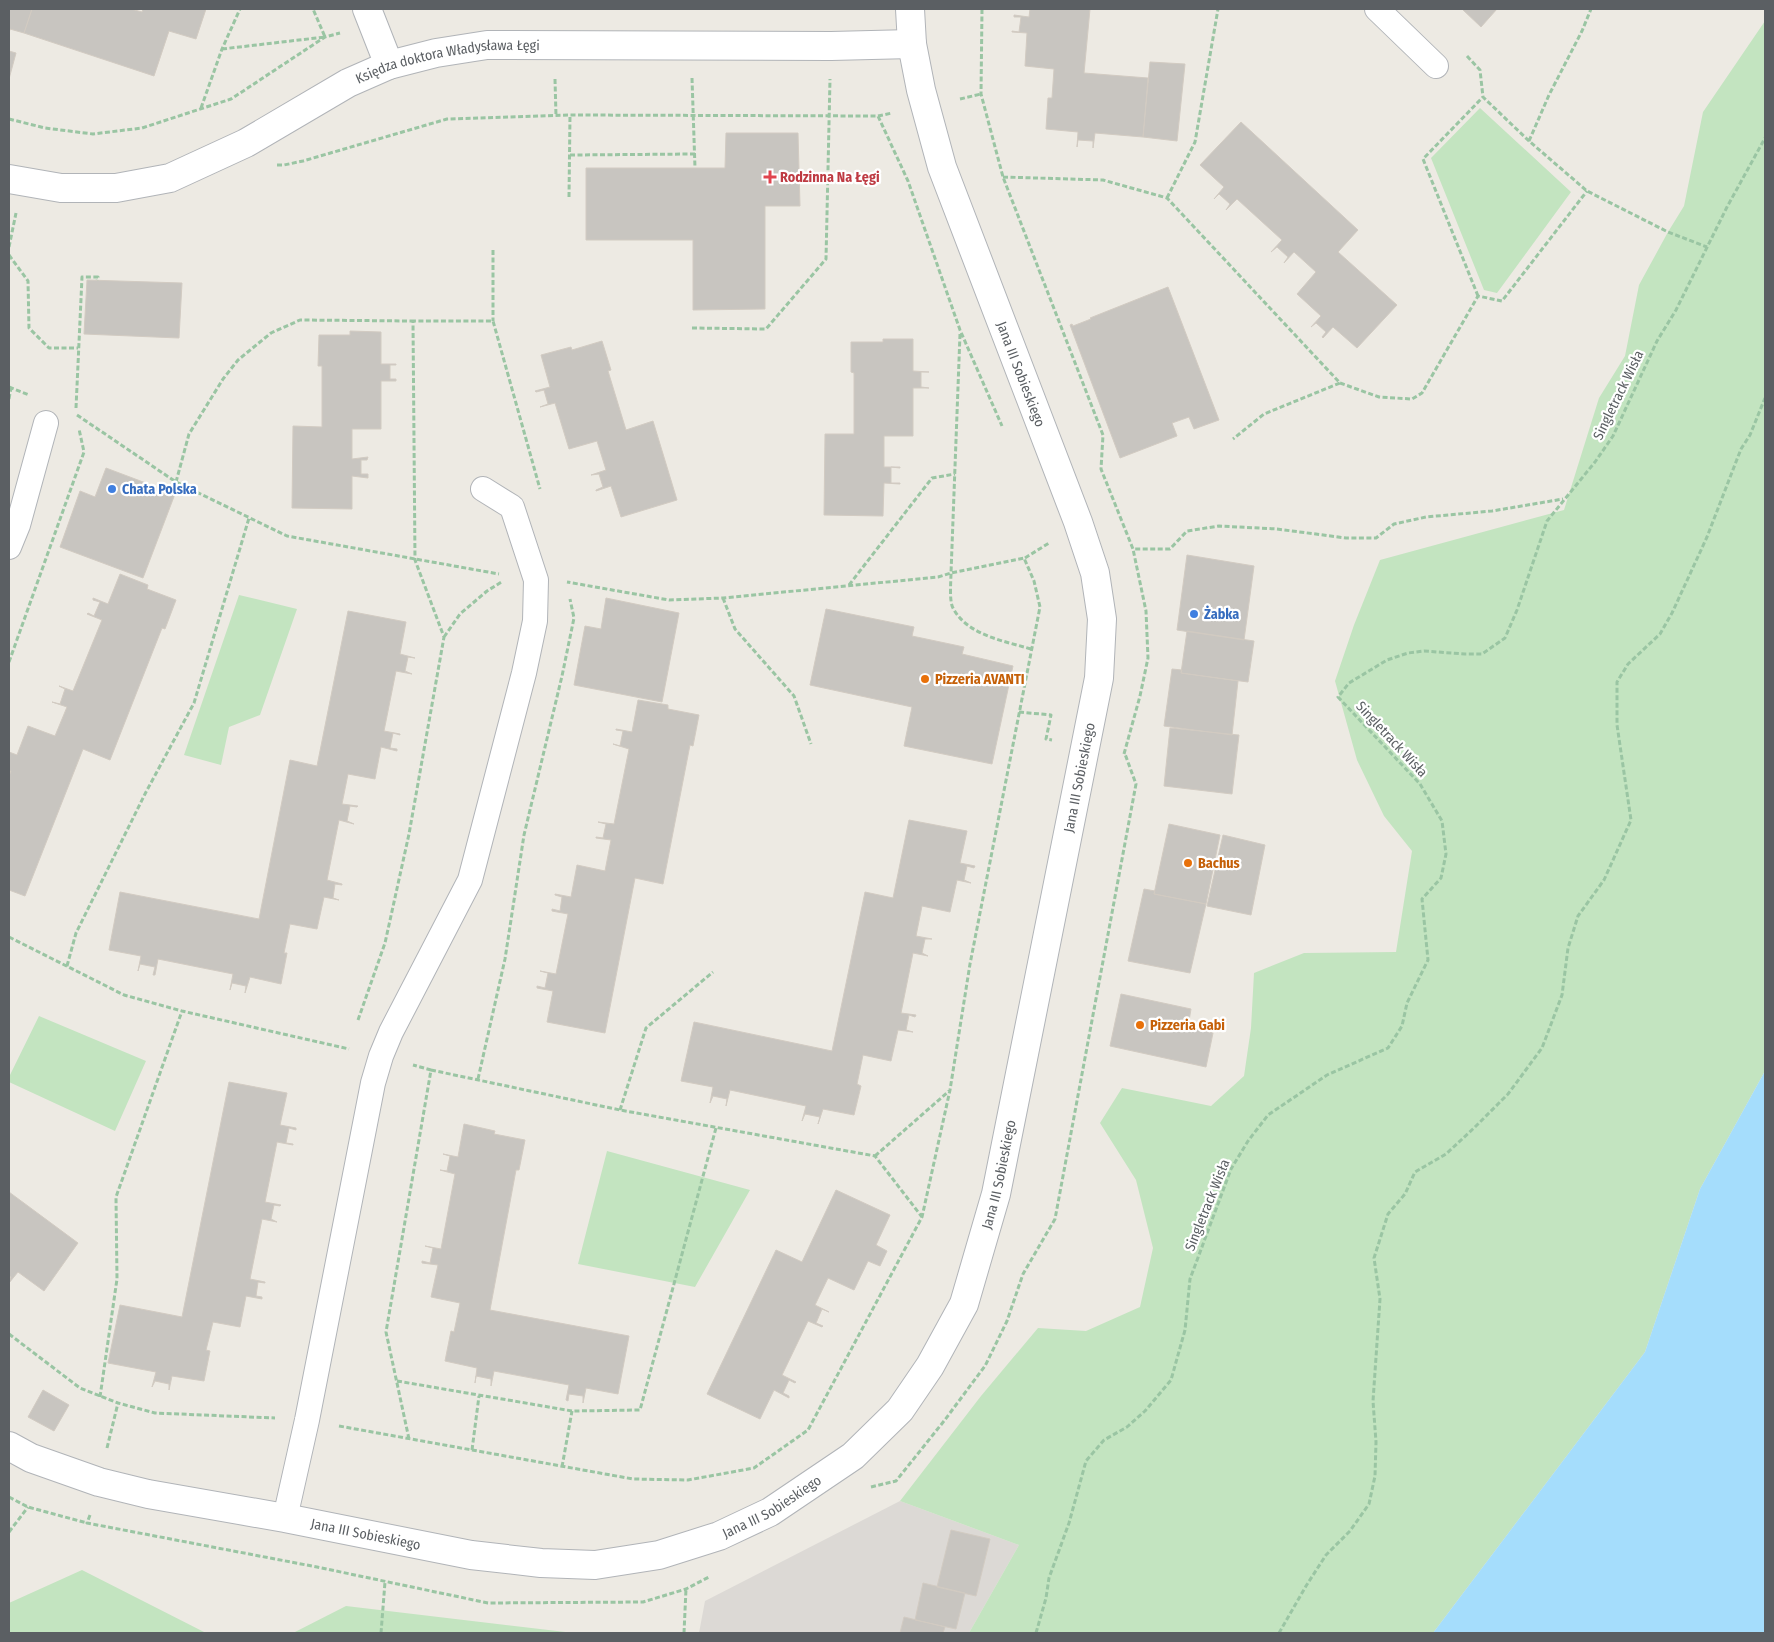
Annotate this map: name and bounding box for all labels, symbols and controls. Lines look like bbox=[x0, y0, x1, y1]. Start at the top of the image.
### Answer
street label: Księdza doktora Władysława Łęgi bbox=[353, 37, 540, 88]
place label: Rodzinna Na Łęgi bbox=[780, 169, 880, 186]
marker: Rodzinna Na Łęgi bbox=[764, 171, 776, 183]
street label: Jana III Sobieskiego bbox=[993, 319, 1048, 429]
street label: Singletrack Wisła bbox=[1589, 348, 1647, 443]
place label: Chata Polska bbox=[122, 481, 197, 498]
marker: Chata Polska bbox=[106, 483, 118, 495]
place label: Żabka bbox=[1204, 605, 1239, 623]
marker: Żabka bbox=[1188, 608, 1200, 620]
place label: Pizzeria AVANTI bbox=[935, 671, 1025, 688]
marker: Pizzeria AVANTI bbox=[919, 673, 931, 685]
street label: Singletrack Wisła bbox=[1352, 698, 1431, 781]
street label: Jana III Sobieskiego bbox=[1060, 721, 1099, 834]
place label: Bachus bbox=[1198, 855, 1240, 872]
marker: Bachus bbox=[1182, 857, 1194, 869]
place label: Pizzeria Gabi bbox=[1150, 1017, 1225, 1034]
marker: Pizzeria Gabi bbox=[1134, 1019, 1146, 1031]
street label: Jana III Sobieskiego bbox=[978, 1118, 1020, 1231]
street label: Singletrack Wisła bbox=[1181, 1157, 1234, 1253]
street label: Jana III Sobieskiego bbox=[720, 1472, 825, 1542]
street label: Jana III Sobieskiego bbox=[309, 1515, 422, 1554]

